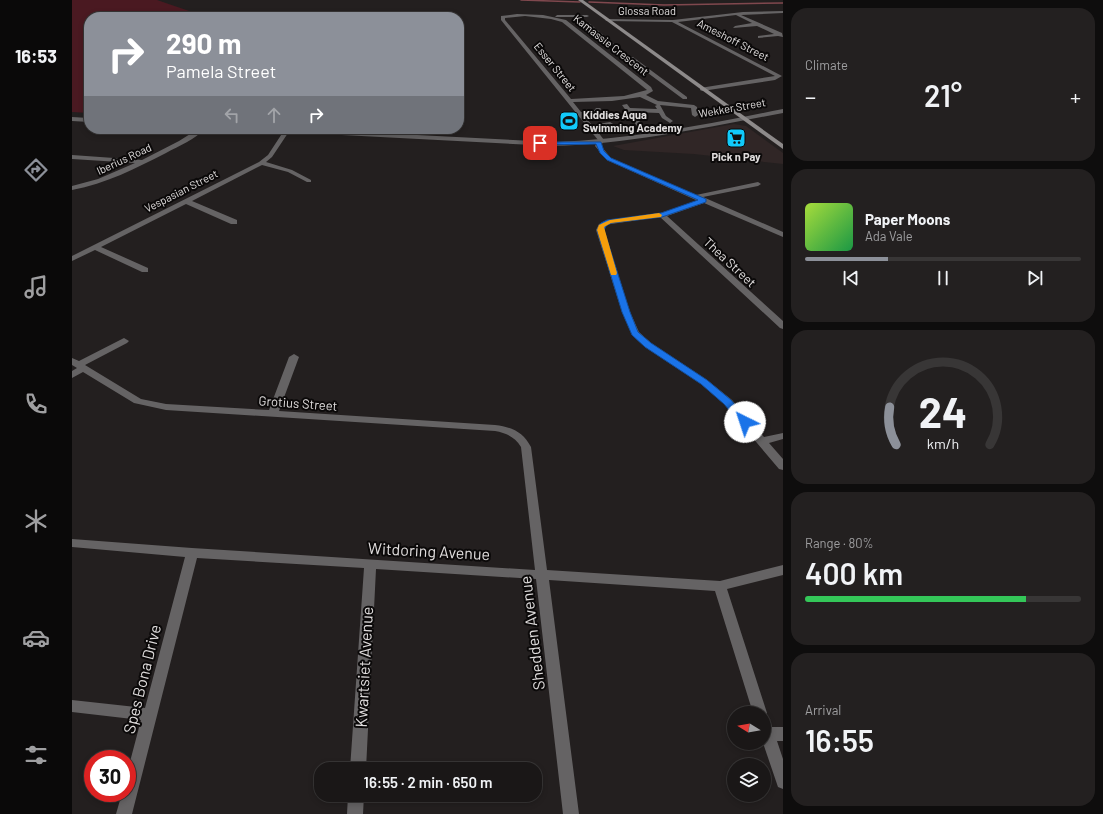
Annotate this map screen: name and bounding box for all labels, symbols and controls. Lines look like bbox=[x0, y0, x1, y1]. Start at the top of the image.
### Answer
street label: Glossa Road bbox=[618, 4, 676, 17]
street label: Kamassie Crescent bbox=[571, 11, 651, 78]
street label: Ameshoff Street bbox=[695, 16, 771, 63]
text: 290 m bbox=[166, 26, 242, 60]
icon: right bbox=[100, 28, 152, 80]
street label: Esser Street bbox=[532, 40, 579, 94]
text: 16:53 bbox=[15, 45, 57, 67]
text: Climate bbox=[805, 57, 848, 73]
text: Pamela Street bbox=[166, 60, 276, 82]
text: 21° bbox=[924, 77, 962, 113]
text: − bbox=[805, 83, 816, 109]
text: + bbox=[1070, 83, 1081, 109]
street label: Wekker Street bbox=[697, 95, 766, 120]
icon: left bbox=[221, 104, 243, 126]
icon: ahead bbox=[263, 104, 285, 126]
icon: right bbox=[305, 104, 327, 126]
place label: Kiddies Aqua Swimming Academy bbox=[583, 108, 683, 134]
sports icon: Kiddies Aqua Swimming Academy bbox=[558, 110, 580, 132]
pin bbox=[523, 126, 557, 160]
supermarket icon: Pick n Pay bbox=[725, 127, 747, 149]
icon: arrive bbox=[529, 132, 551, 154]
street label: Iberius Road bbox=[94, 140, 153, 177]
place label: Pick n Pay bbox=[711, 150, 761, 163]
icon: directions bbox=[22, 156, 50, 184]
street label: Vespasian Street bbox=[142, 166, 220, 215]
text: Paper Moons bbox=[865, 210, 950, 228]
text: Ada Vale bbox=[865, 228, 913, 244]
street label: Thea Street bbox=[700, 234, 760, 290]
icon: previous bbox=[840, 267, 862, 289]
icon: pause bbox=[932, 267, 954, 289]
icon: next bbox=[1024, 267, 1046, 289]
icon: music bbox=[22, 273, 50, 301]
text: 24 bbox=[919, 386, 967, 436]
icon: phone bbox=[22, 390, 50, 418]
street label: Grotius Street bbox=[258, 392, 338, 414]
position arrow bbox=[724, 401, 766, 443]
text: km/h bbox=[927, 435, 959, 452]
icon: climate bbox=[22, 507, 50, 535]
text: Range · 80% bbox=[805, 535, 874, 551]
street label: Witdoring Avenue bbox=[367, 538, 491, 563]
text: 400 km bbox=[805, 555, 903, 591]
street label: Shedden Avenue bbox=[515, 575, 548, 691]
street label: Kwartsiet Avenue bbox=[351, 606, 376, 728]
street label: Spes Bona Drive bbox=[119, 622, 164, 735]
icon: car bbox=[22, 624, 50, 652]
text: Arrival bbox=[805, 702, 841, 718]
north arrow bbox=[727, 706, 771, 750]
map controls bbox=[727, 706, 771, 802]
text: 16:55 bbox=[805, 722, 874, 758]
icon: filters bbox=[22, 741, 50, 769]
speed limit sign: 30 bbox=[84, 750, 136, 802]
button: layers bbox=[727, 758, 771, 802]
text: 16:55 · 2 min · 650 m bbox=[364, 773, 492, 791]

